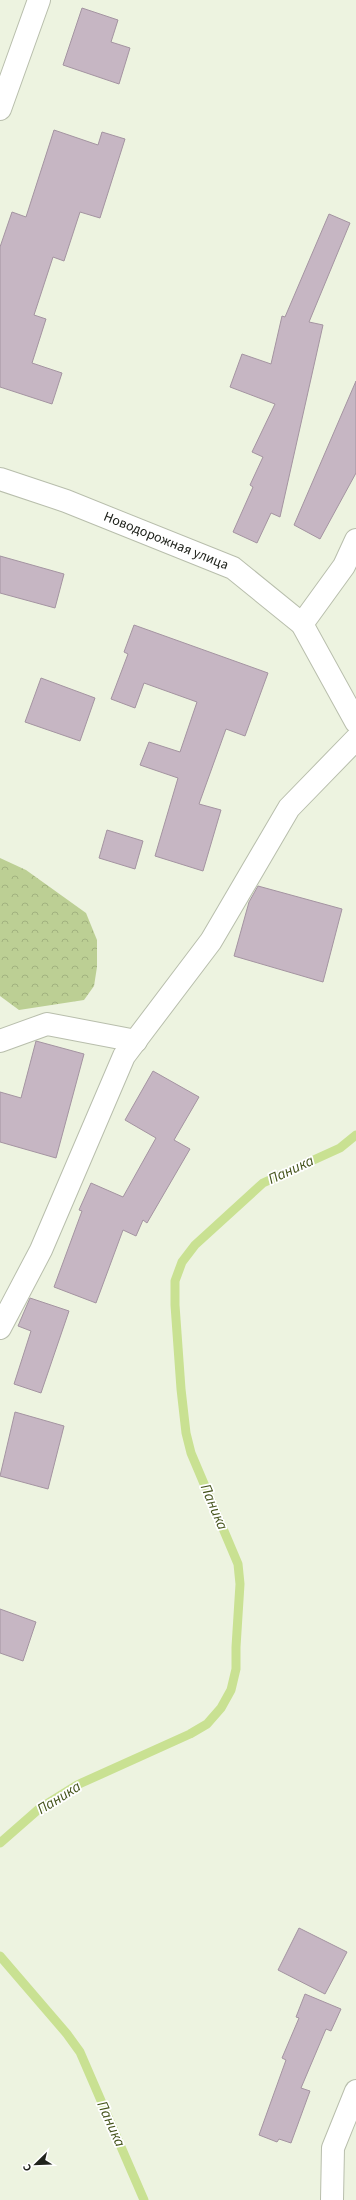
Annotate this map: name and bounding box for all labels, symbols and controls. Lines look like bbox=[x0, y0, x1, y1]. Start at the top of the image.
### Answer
street label: Новодорожная улица bbox=[101, 507, 231, 575]
water label: Паника bbox=[265, 1150, 317, 1190]
water label: Паника bbox=[195, 1481, 233, 1533]
water label: Паника bbox=[33, 1776, 85, 1820]
water label: Паника bbox=[92, 2098, 130, 2150]
north arrow bbox=[16, 2144, 56, 2184]
text: С bbox=[19, 2161, 35, 2174]

